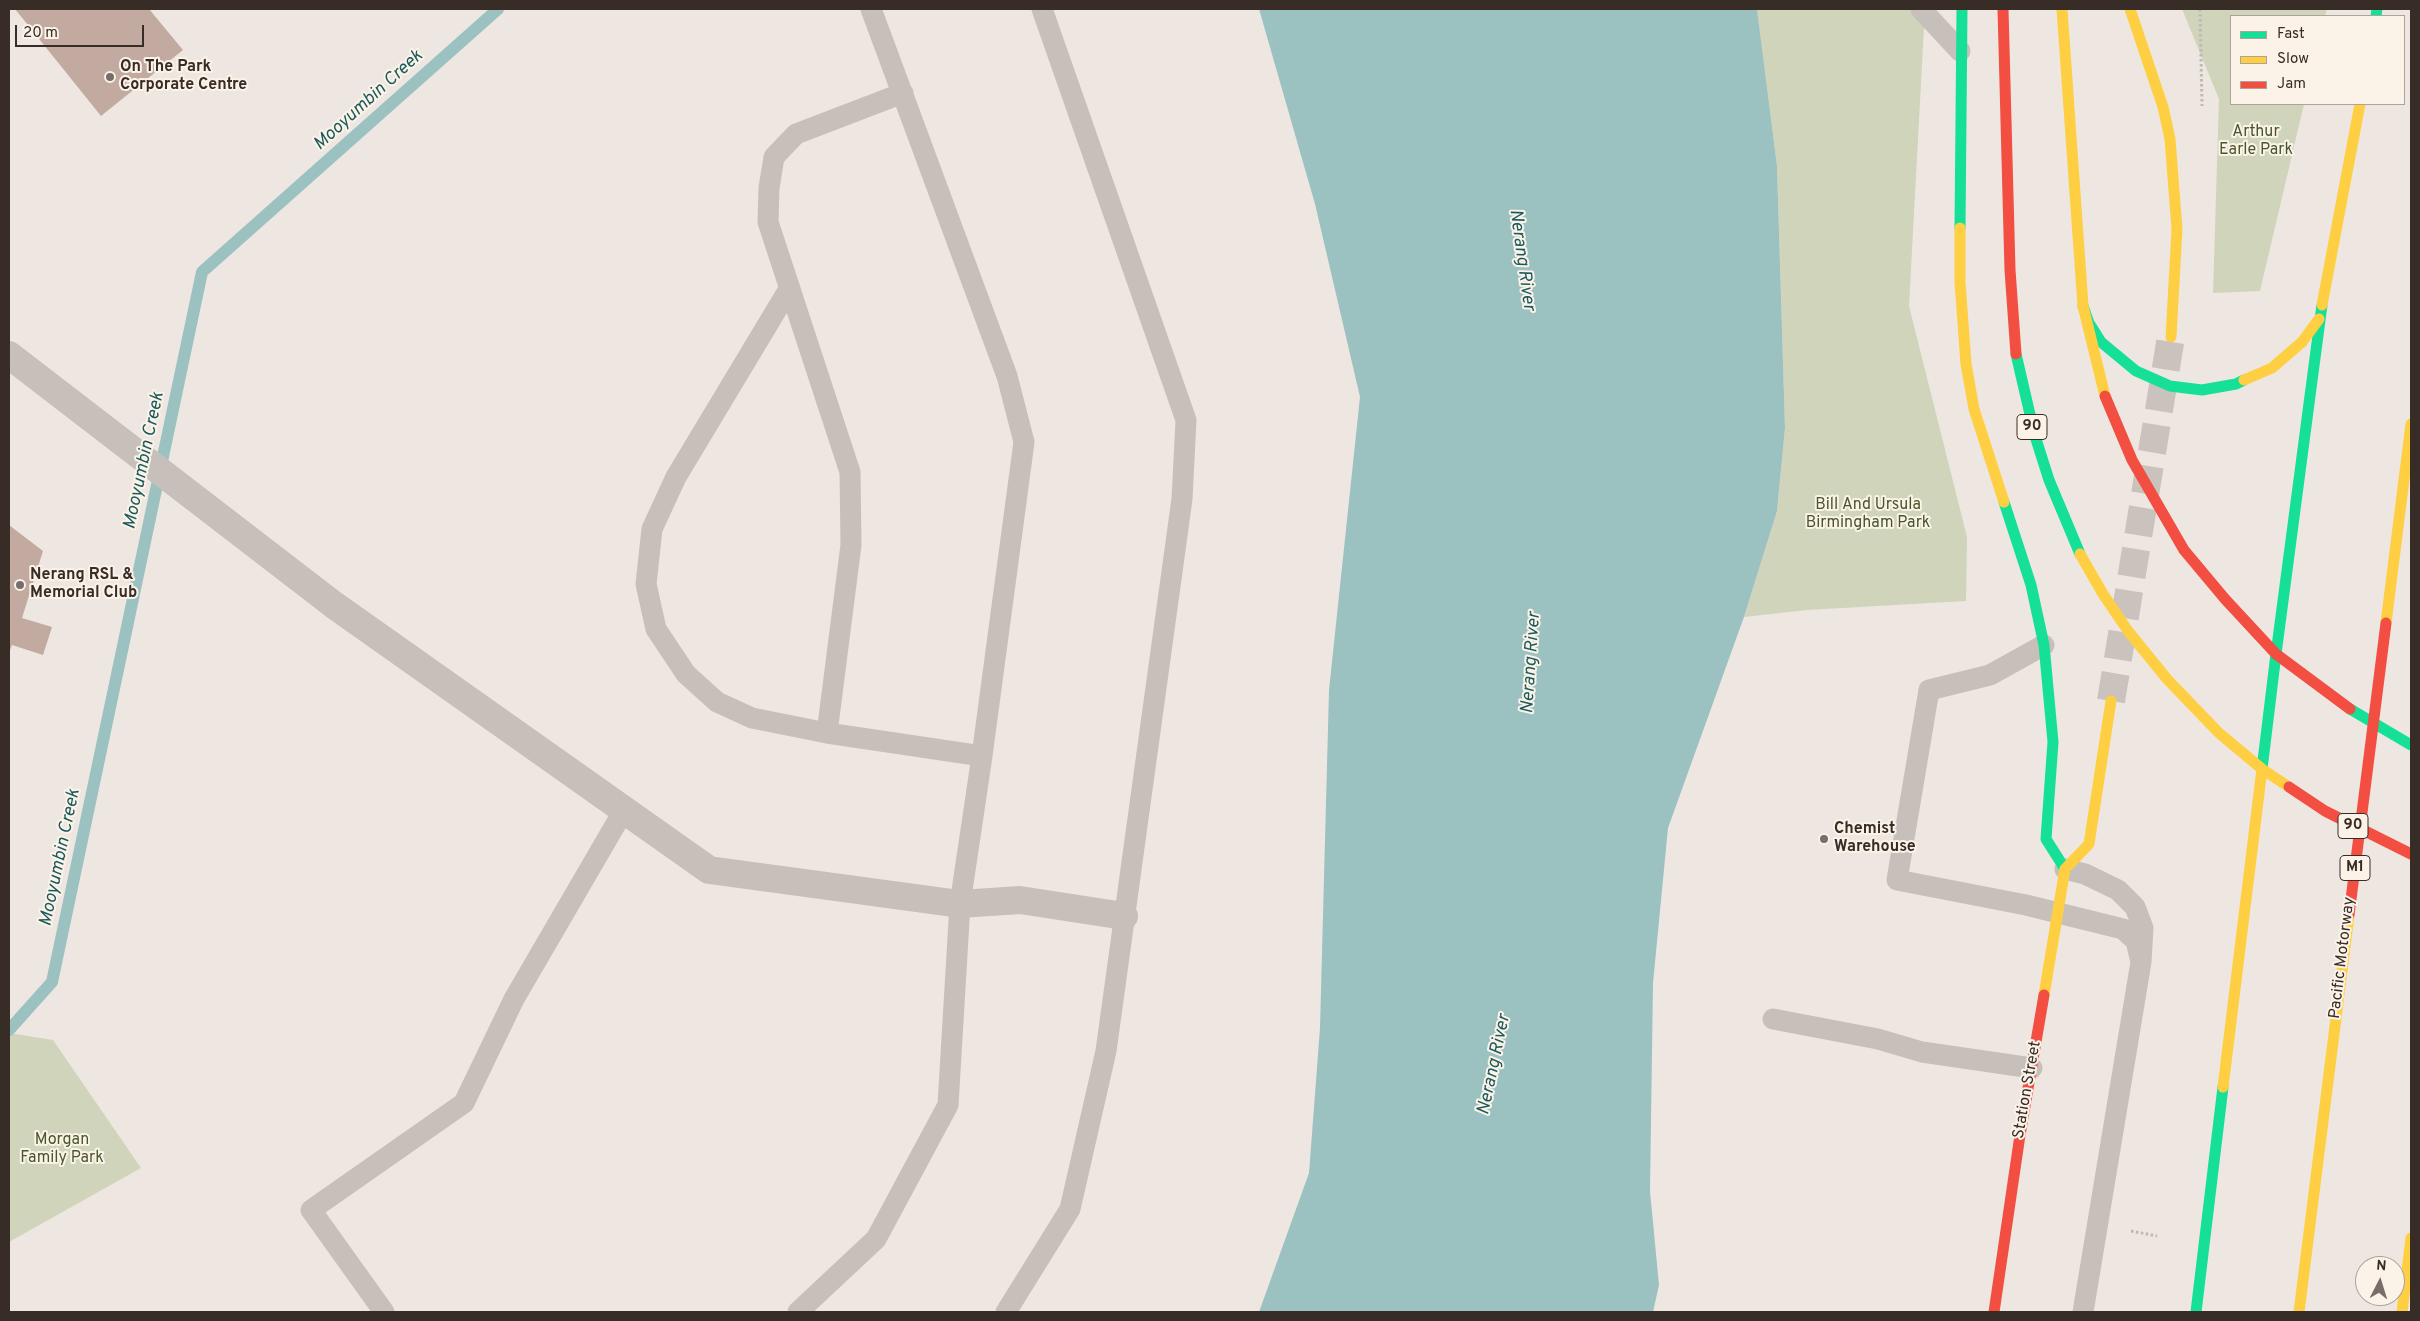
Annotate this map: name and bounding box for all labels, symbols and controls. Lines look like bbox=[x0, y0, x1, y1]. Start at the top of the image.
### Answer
scale bar bbox=[18, 15, 146, 47]
legend bbox=[2230, 15, 2405, 105]
text: 20 m bbox=[23, 24, 58, 43]
text: Fast bbox=[2277, 25, 2305, 44]
water label: Mooyumbin Creek bbox=[310, 46, 428, 156]
text: Slow bbox=[2277, 50, 2309, 69]
place label: On The Park Corporate Centre bbox=[120, 58, 247, 96]
marker: On The Park Corporate Centre bbox=[104, 71, 116, 83]
text: Jam bbox=[2277, 75, 2306, 94]
park label: Arthur Earle Park bbox=[2219, 123, 2293, 161]
water label: Nerang River bbox=[1503, 208, 1539, 312]
water label: Mooyumbin Creek bbox=[120, 390, 170, 532]
road number: 90 bbox=[2017, 414, 2047, 440]
park label: Bill And Ursula Birmingham Park bbox=[1806, 496, 1930, 534]
place label: Nerang RSL & Memorial Club bbox=[30, 566, 137, 604]
marker: Nerang RSL & Memorial Club bbox=[14, 579, 26, 591]
water label: Nerang River bbox=[1518, 611, 1546, 715]
water label: Mooyumbin Creek bbox=[36, 787, 86, 929]
road number: 90 bbox=[2338, 814, 2368, 838]
place label: Chemist Warehouse bbox=[1834, 820, 1916, 858]
marker: Chemist Warehouse bbox=[1818, 833, 1830, 845]
road number: M1 bbox=[2340, 856, 2370, 880]
street label: Pacific Motorway bbox=[2326, 896, 2360, 1020]
water label: Nerang River bbox=[1474, 1013, 1516, 1117]
street label: Station Street bbox=[2010, 1040, 2046, 1140]
park label: Morgan Family Park bbox=[20, 1131, 104, 1169]
north arrow bbox=[2355, 1256, 2405, 1306]
text: N bbox=[2376, 1258, 2387, 1275]

